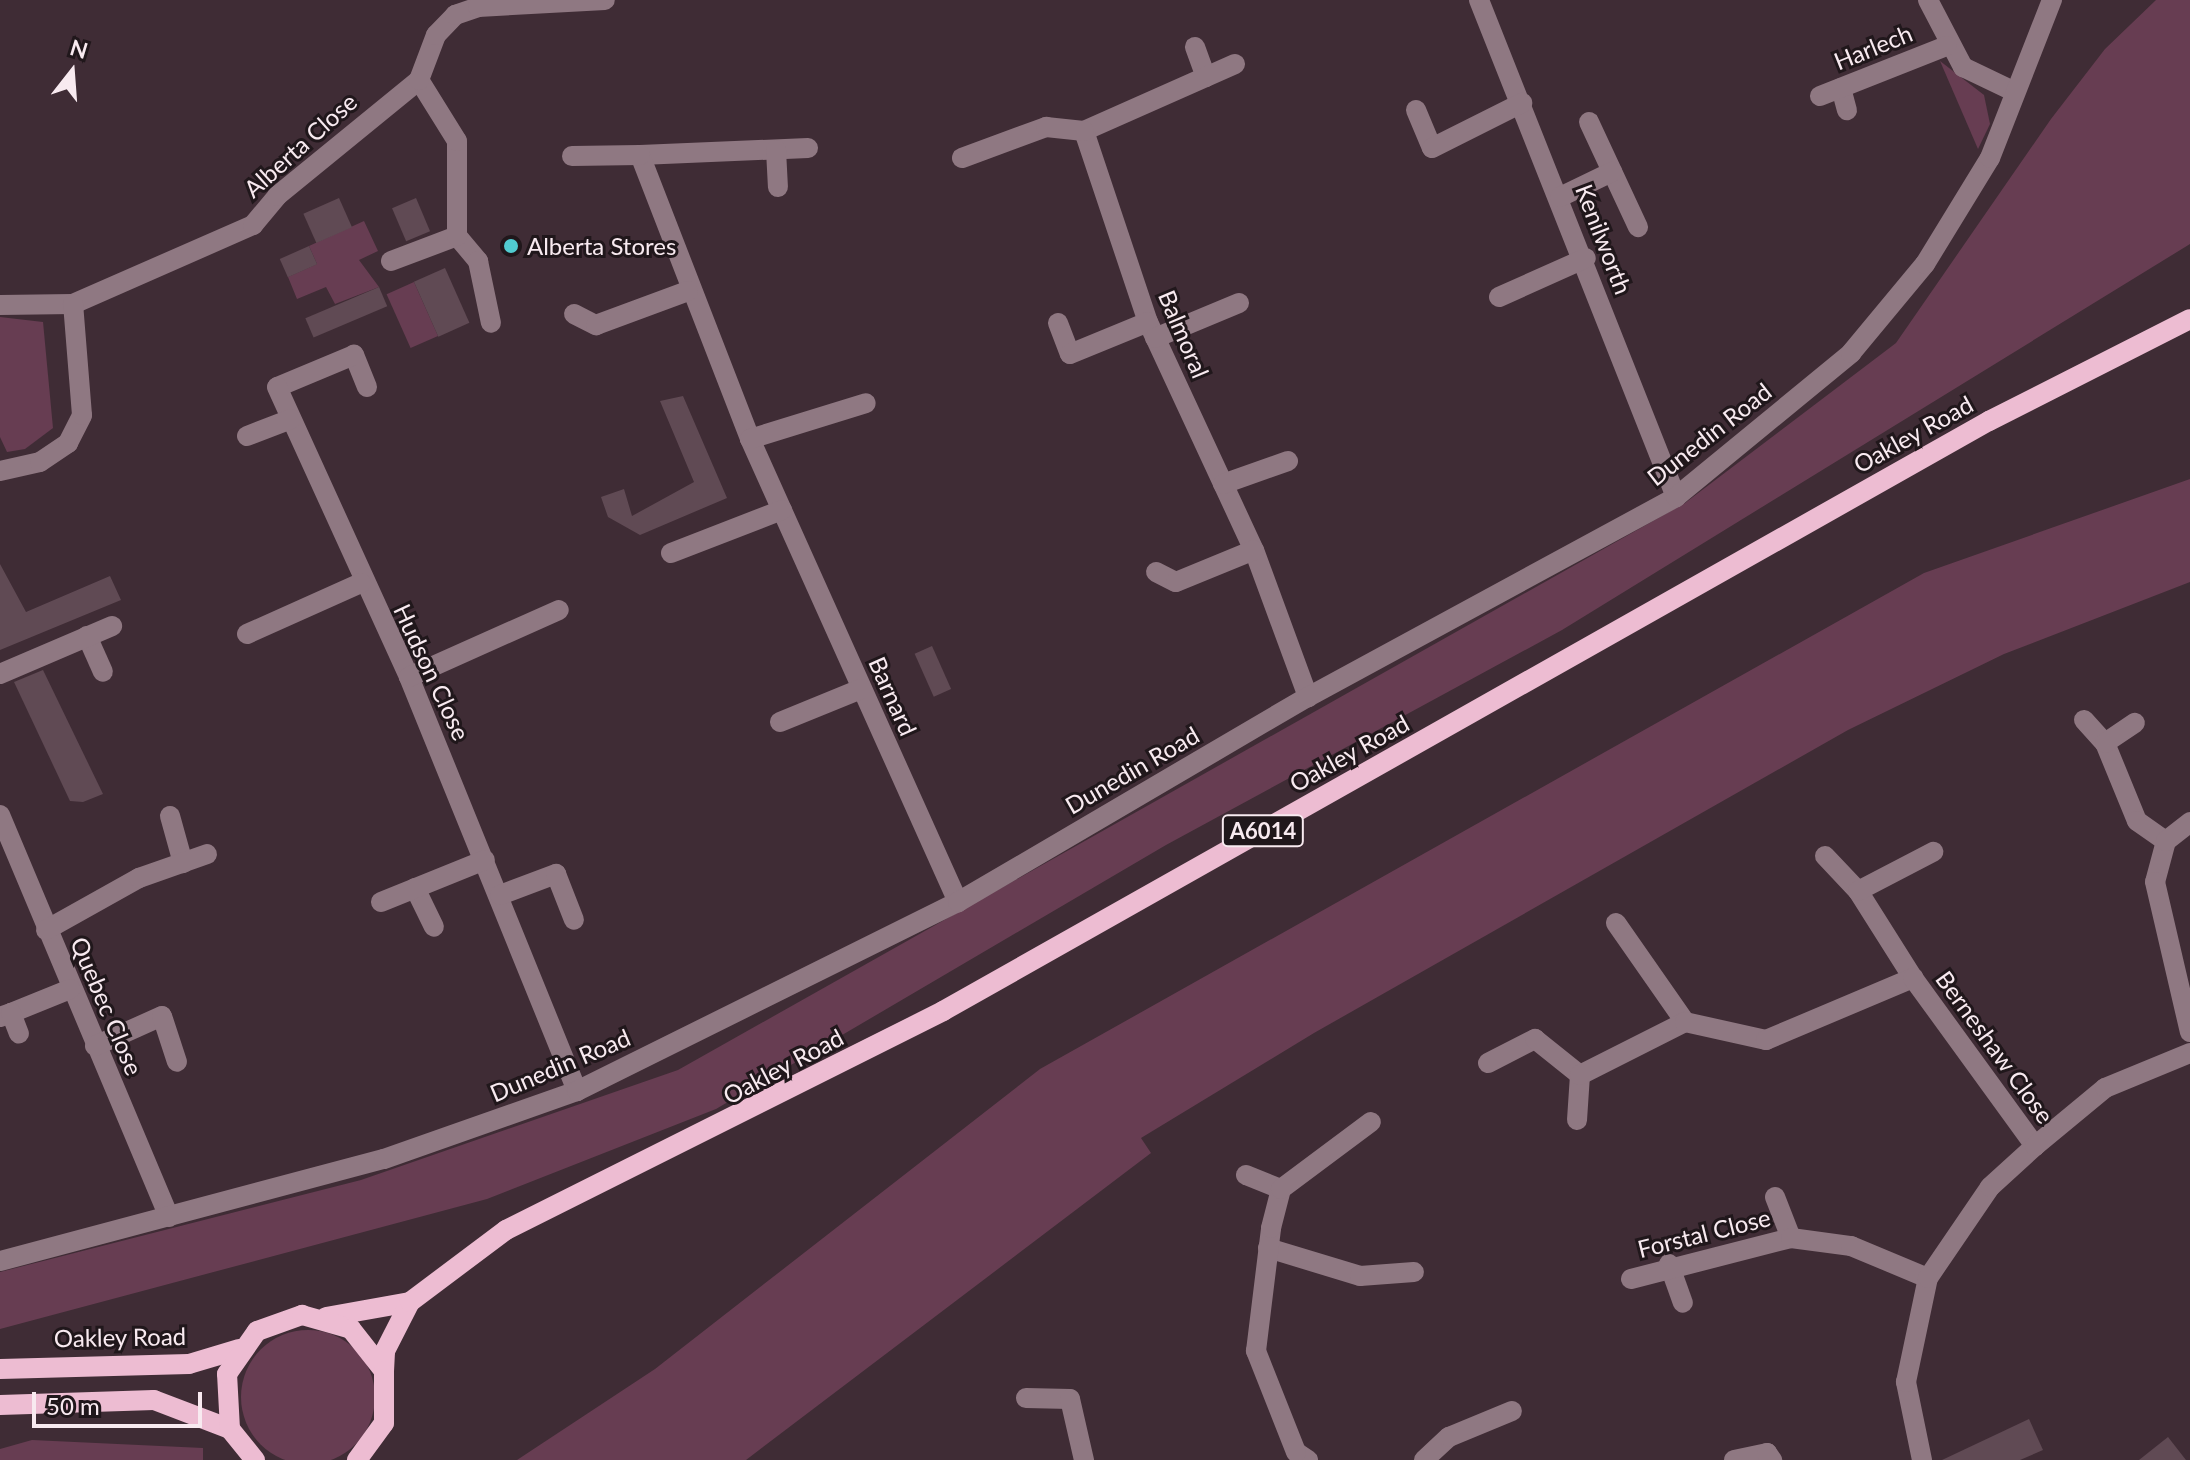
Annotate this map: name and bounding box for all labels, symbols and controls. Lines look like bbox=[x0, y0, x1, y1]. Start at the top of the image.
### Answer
street label: Harlech bbox=[1830, 18, 1916, 76]
north arrow bbox=[32, 32, 112, 112]
text: N bbox=[67, 33, 91, 64]
street label: Alberta Close bbox=[238, 87, 362, 203]
street label: Kenilworth bbox=[1570, 180, 1638, 298]
place label: Alberta Stores bbox=[527, 232, 676, 260]
marker: Alberta Stores bbox=[502, 237, 520, 255]
street label: Balmoral bbox=[1153, 286, 1215, 382]
street label: Dunedin Road bbox=[1641, 377, 1777, 491]
street label: Oakley Road bbox=[1848, 389, 1978, 479]
street label: Hudson Close bbox=[388, 599, 476, 745]
street label: Barnard bbox=[863, 652, 923, 740]
street label: Oakley Road bbox=[1284, 708, 1414, 798]
street label: Dunedin Road bbox=[1060, 720, 1204, 820]
road number: A6014 bbox=[1221, 813, 1305, 849]
street label: Quebec Close bbox=[65, 933, 149, 1079]
street label: Berneshaw Close bbox=[1930, 965, 2060, 1129]
street label: Oakley Road bbox=[718, 1022, 848, 1110]
street label: Dunedin Road bbox=[486, 1023, 634, 1107]
street label: Forstal Close bbox=[1635, 1203, 1773, 1263]
street label: Oakley Road bbox=[53, 1321, 187, 1353]
scale bar bbox=[36, 1376, 206, 1426]
text: 50 m bbox=[46, 1391, 100, 1420]

